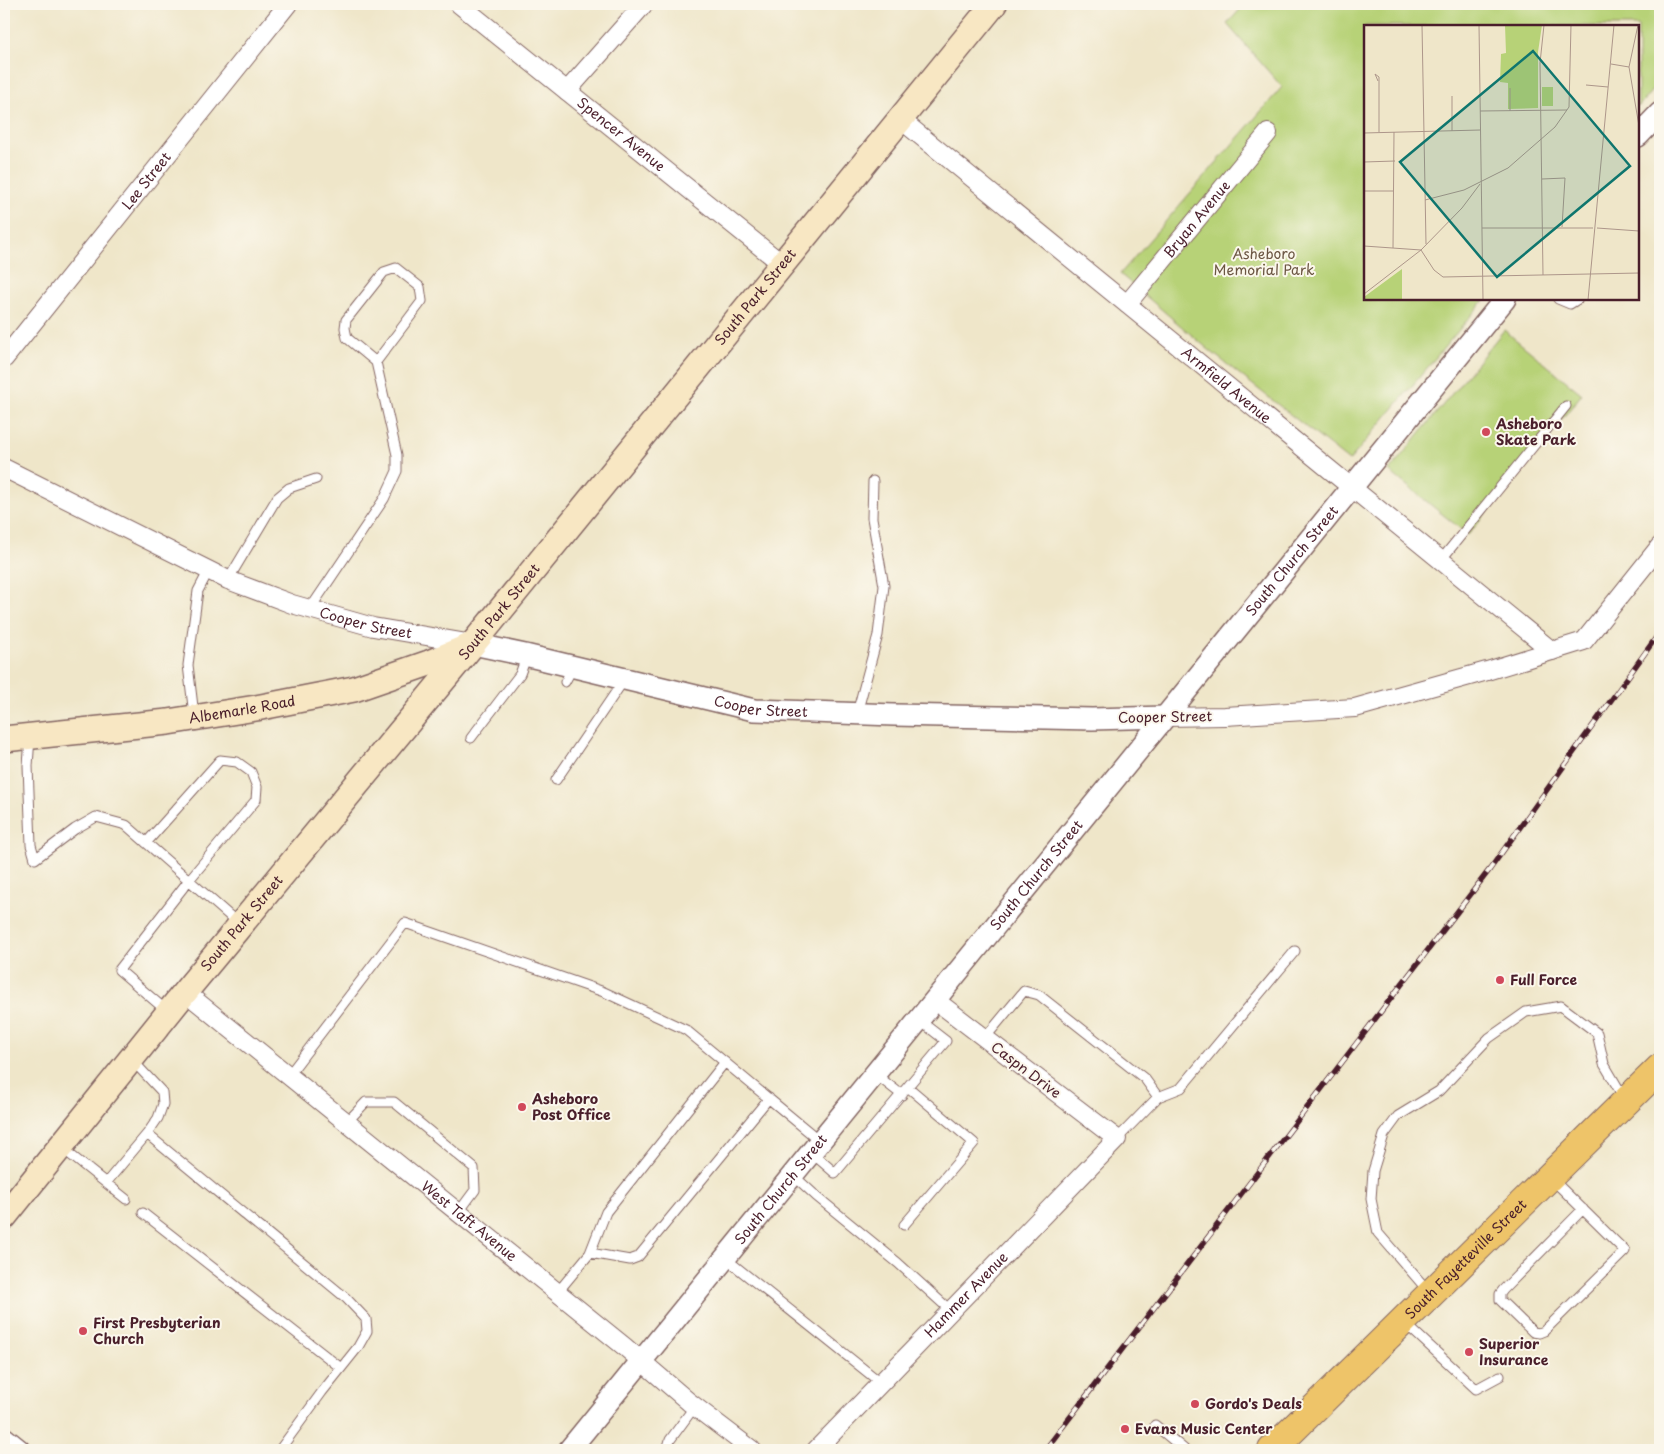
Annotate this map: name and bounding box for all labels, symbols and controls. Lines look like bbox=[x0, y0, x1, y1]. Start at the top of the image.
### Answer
inset map bbox=[1364, 25, 1639, 300]
street label: Spencer Avenue bbox=[573, 92, 670, 176]
street label: Lee Street bbox=[116, 147, 176, 214]
street label: Bryan Avenue bbox=[1158, 176, 1235, 262]
park label: Asheboro Memorial Park bbox=[1214, 243, 1315, 280]
street label: South Park Street bbox=[709, 244, 801, 349]
street label: Armfield Avenue bbox=[1177, 342, 1276, 428]
place label: Asheboro Skate Park bbox=[1495, 413, 1577, 450]
marker: Asheboro Skate Park bbox=[1480, 426, 1492, 438]
street label: South Church Street bbox=[1240, 501, 1343, 620]
street label: South Park Street bbox=[453, 559, 545, 664]
street label: Cooper Street bbox=[317, 601, 414, 643]
street label: Albemarle Road bbox=[187, 690, 297, 729]
street label: Cooper Street bbox=[712, 690, 808, 722]
street label: Cooper Street bbox=[1118, 705, 1213, 728]
street label: South Church Street bbox=[985, 815, 1088, 934]
street label: South Park Street bbox=[196, 870, 288, 975]
place label: Full Force bbox=[1510, 969, 1577, 990]
marker: Full Force bbox=[1494, 974, 1506, 986]
street label: Caspn Drive bbox=[987, 1036, 1066, 1103]
place label: Asheboro Post Office bbox=[531, 1088, 611, 1125]
marker: Asheboro Post Office bbox=[516, 1101, 528, 1113]
street label: South Church Street bbox=[729, 1129, 832, 1249]
street label: West Taft Avenue bbox=[417, 1176, 522, 1266]
street label: South Fayetteville Street bbox=[1400, 1194, 1531, 1324]
street label: Hammer Avenue bbox=[919, 1247, 1013, 1342]
place label: First Presbyterian Church bbox=[93, 1312, 221, 1349]
marker: First Presbyterian Church bbox=[77, 1325, 89, 1337]
place label: Superior Insurance bbox=[1479, 1333, 1549, 1370]
marker: Superior Insurance bbox=[1463, 1346, 1475, 1358]
place label: Gordo's Deals bbox=[1205, 1393, 1302, 1414]
marker: Gordo's Deals bbox=[1189, 1398, 1201, 1410]
place label: Evans Music Center bbox=[1135, 1418, 1273, 1439]
marker: Evans Music Center bbox=[1119, 1423, 1131, 1435]

